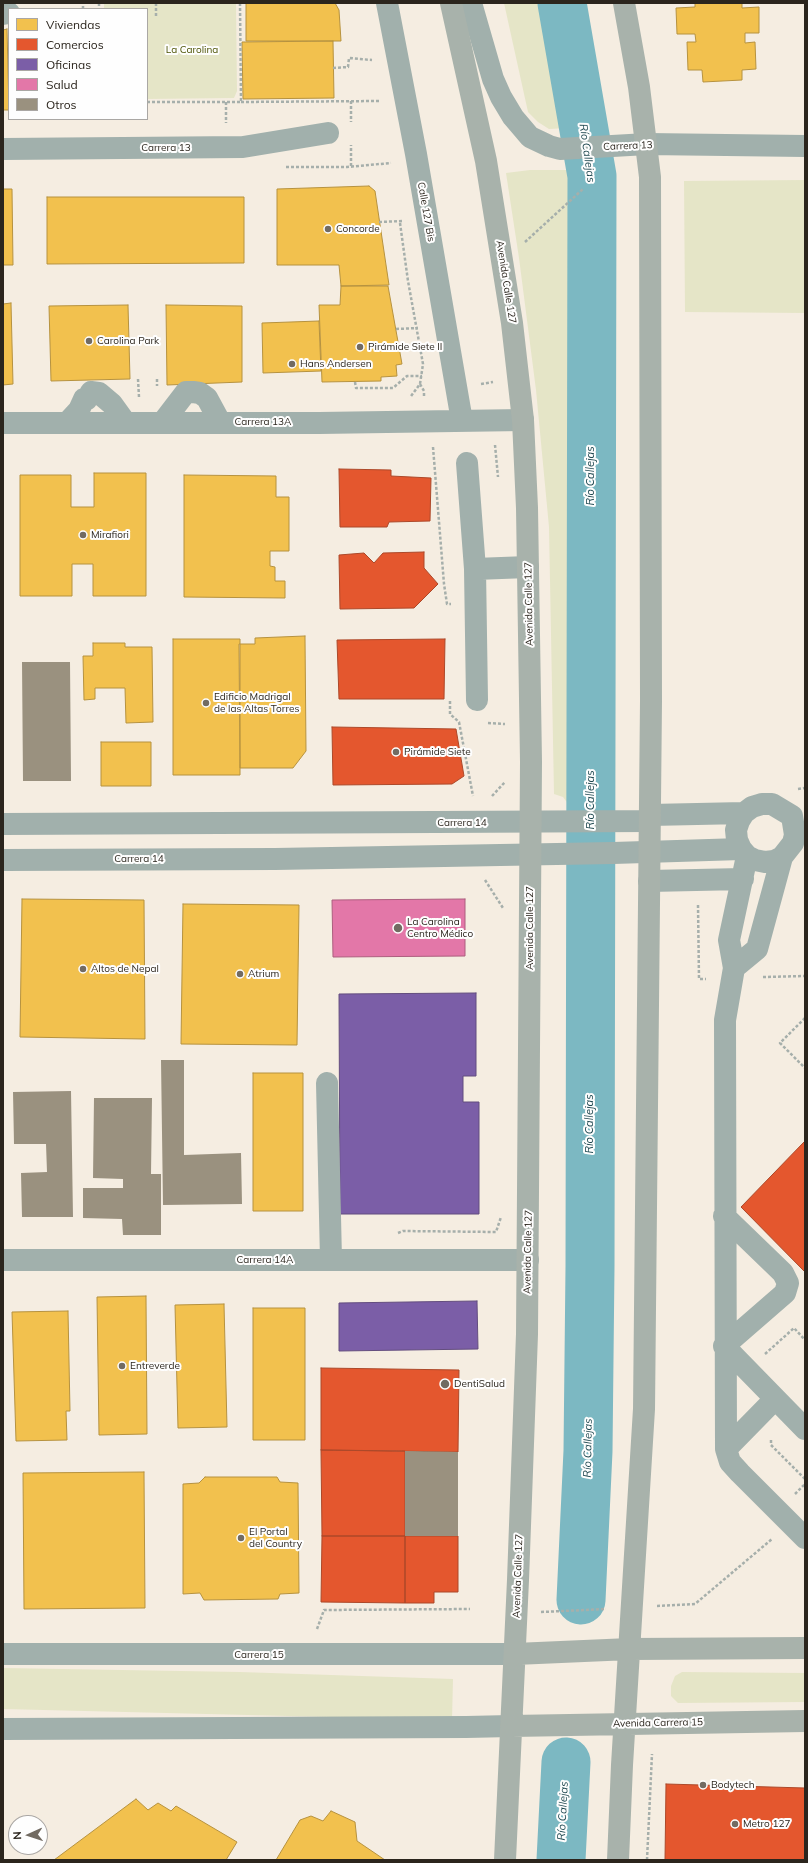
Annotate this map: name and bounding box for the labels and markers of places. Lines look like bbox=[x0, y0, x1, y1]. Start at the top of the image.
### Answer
place label: Concorde bbox=[336, 223, 380, 235]
marker: Concorde bbox=[323, 224, 333, 234]
place label: Carolina Park bbox=[97, 335, 159, 347]
marker: Carolina Park bbox=[84, 336, 94, 346]
place label: Pirámide Siete II bbox=[368, 341, 442, 353]
marker: Pirámide Siete II bbox=[355, 342, 365, 352]
place label: Hans Andersen bbox=[300, 358, 372, 370]
marker: Hans Andersen bbox=[287, 359, 297, 369]
place label: Mirafiori bbox=[91, 529, 129, 541]
marker: Mirafiori bbox=[78, 530, 88, 540]
place label: Edificio Madrigal de las Altas Torres bbox=[214, 691, 299, 714]
marker: Edificio Madrigal de las Altas Torres bbox=[201, 698, 211, 708]
place label: Pirámide Siete bbox=[404, 746, 471, 758]
marker: Pirámide Siete bbox=[391, 747, 401, 757]
place label: La Carolina Centro Médico bbox=[407, 916, 473, 940]
marker: La Carolina Centro Médico bbox=[392, 922, 404, 934]
place label: Altos de Nepal bbox=[91, 963, 159, 975]
marker: Altos de Nepal bbox=[78, 964, 88, 974]
place label: Atrium bbox=[248, 968, 279, 980]
marker: Atrium bbox=[235, 969, 245, 979]
place label: Entreverde bbox=[130, 1360, 180, 1372]
marker: Entreverde bbox=[117, 1361, 127, 1371]
marker: DentiSalud bbox=[439, 1378, 451, 1390]
place label: DentiSalud bbox=[454, 1378, 505, 1390]
place label: El Portal del Country bbox=[249, 1526, 302, 1550]
marker: El Portal del Country bbox=[236, 1533, 246, 1543]
place label: Bodytech bbox=[711, 1779, 755, 1791]
marker: Bodytech bbox=[698, 1780, 708, 1790]
place label: Metro 127 bbox=[743, 1818, 790, 1830]
marker: Metro 127 bbox=[730, 1819, 740, 1829]

